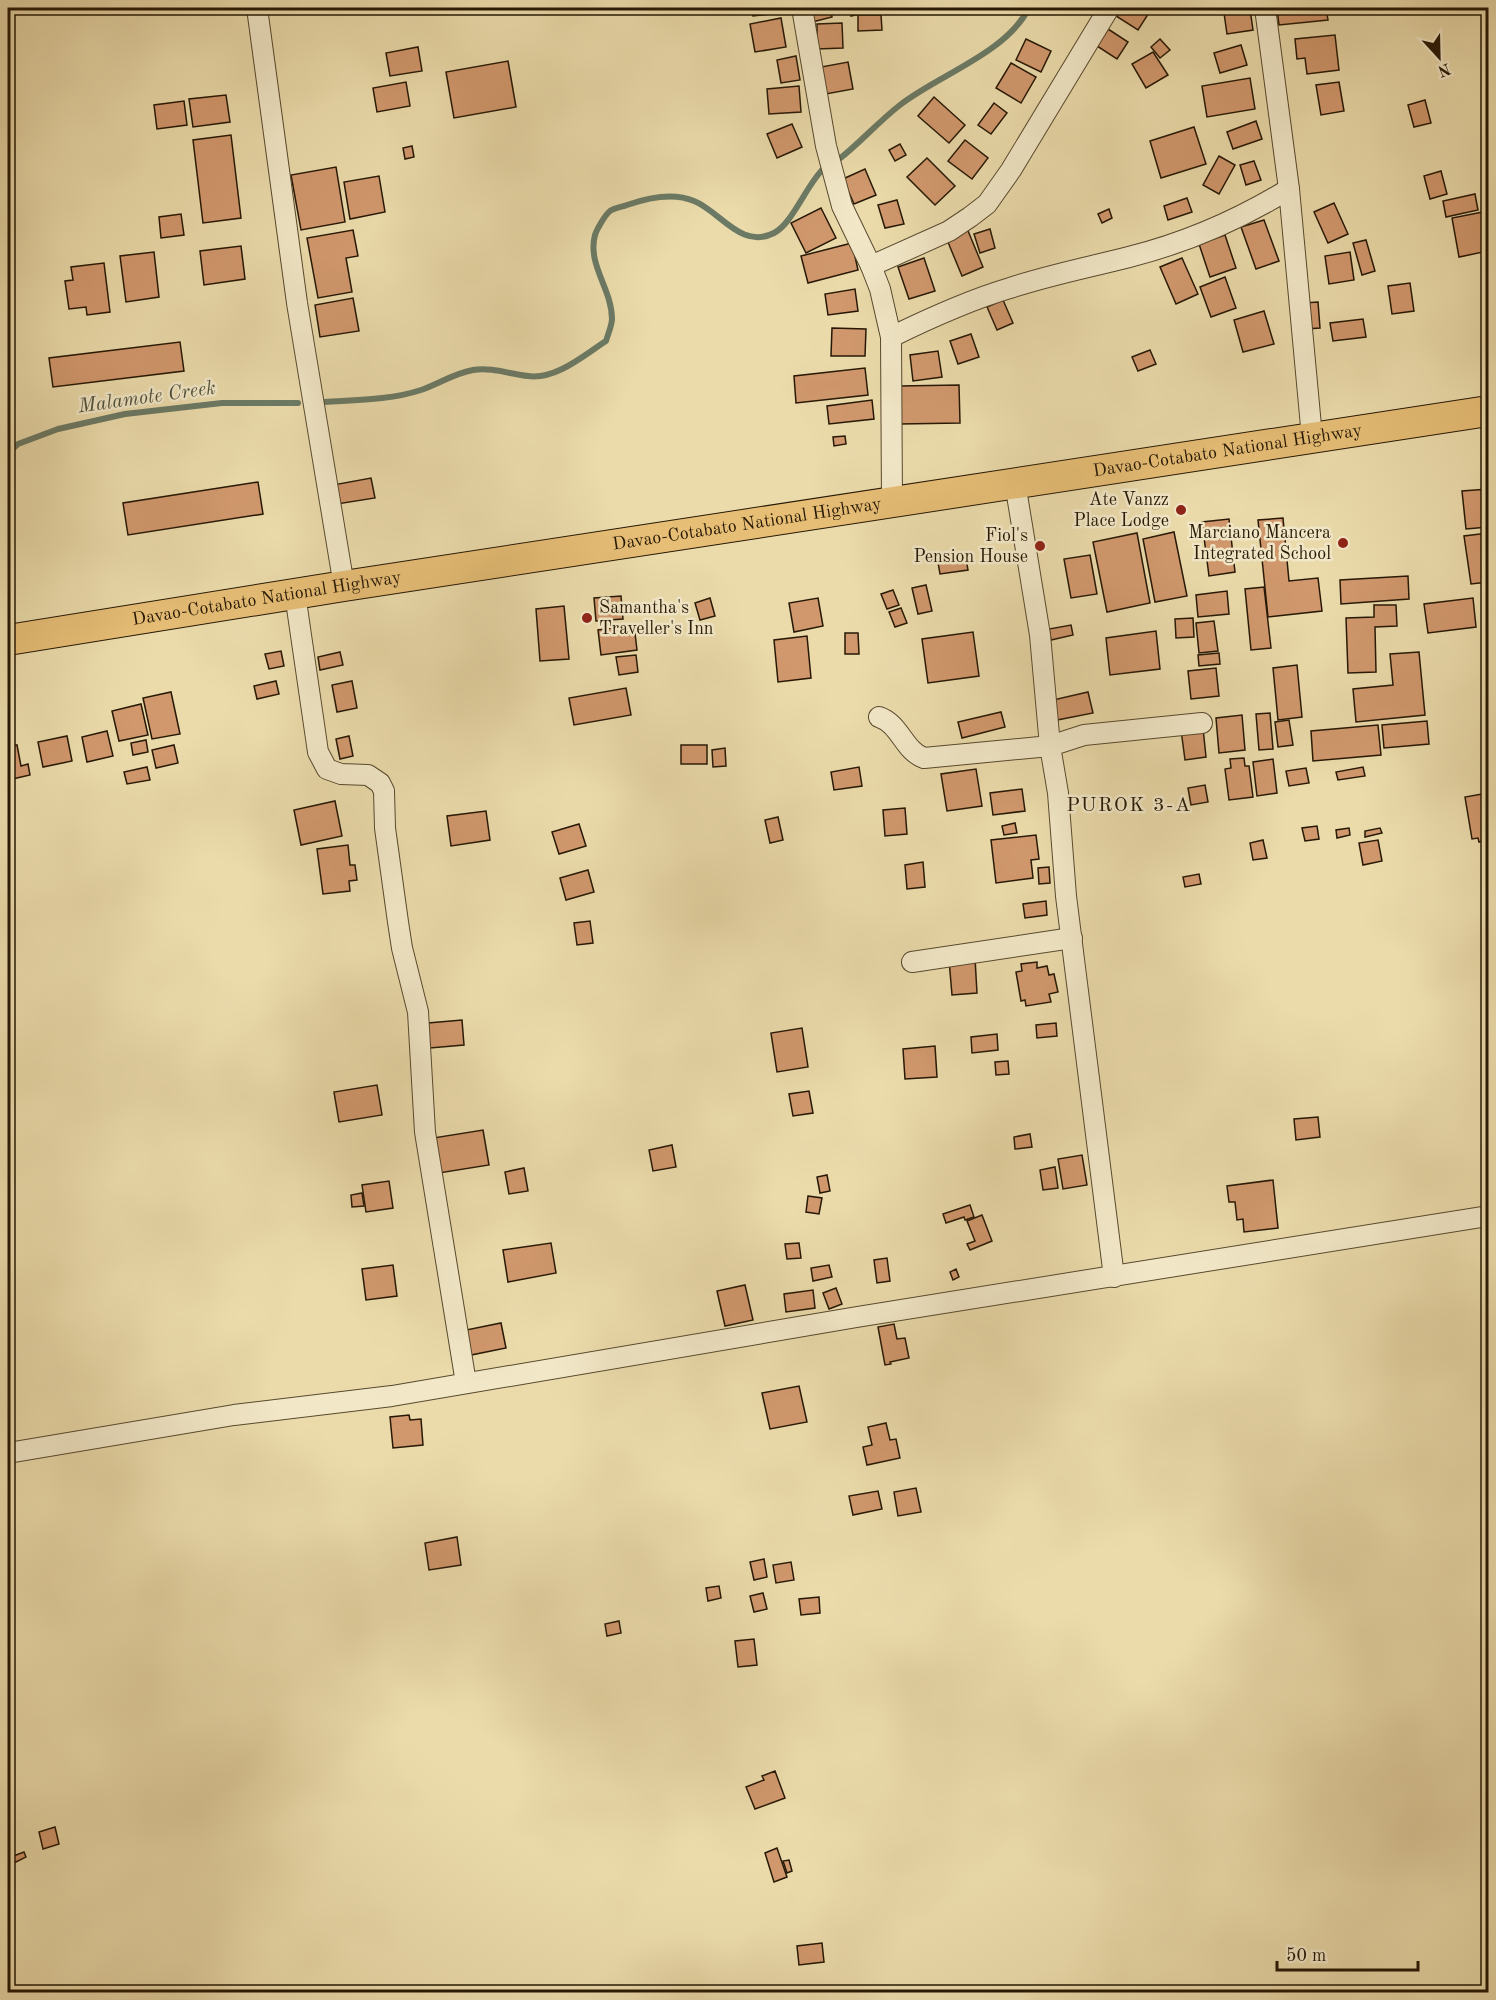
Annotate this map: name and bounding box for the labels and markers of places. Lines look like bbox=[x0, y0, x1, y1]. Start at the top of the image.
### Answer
place label: Ate Vanzz Place Lodge bbox=[1073, 491, 1169, 530]
marker: Ate Vanzz Place Lodge bbox=[1174, 503, 1188, 517]
place label: Marciano Mancera Integrated School bbox=[1188, 524, 1331, 563]
place label: Fiol's Pension House bbox=[914, 527, 1028, 566]
marker: Marciano Mancera Integrated School bbox=[1336, 536, 1350, 550]
marker: Fiol's Pension House bbox=[1033, 539, 1047, 553]
place label: Samantha's Traveller's Inn bbox=[599, 599, 714, 638]
marker: Samantha's Traveller's Inn bbox=[580, 611, 594, 625]

